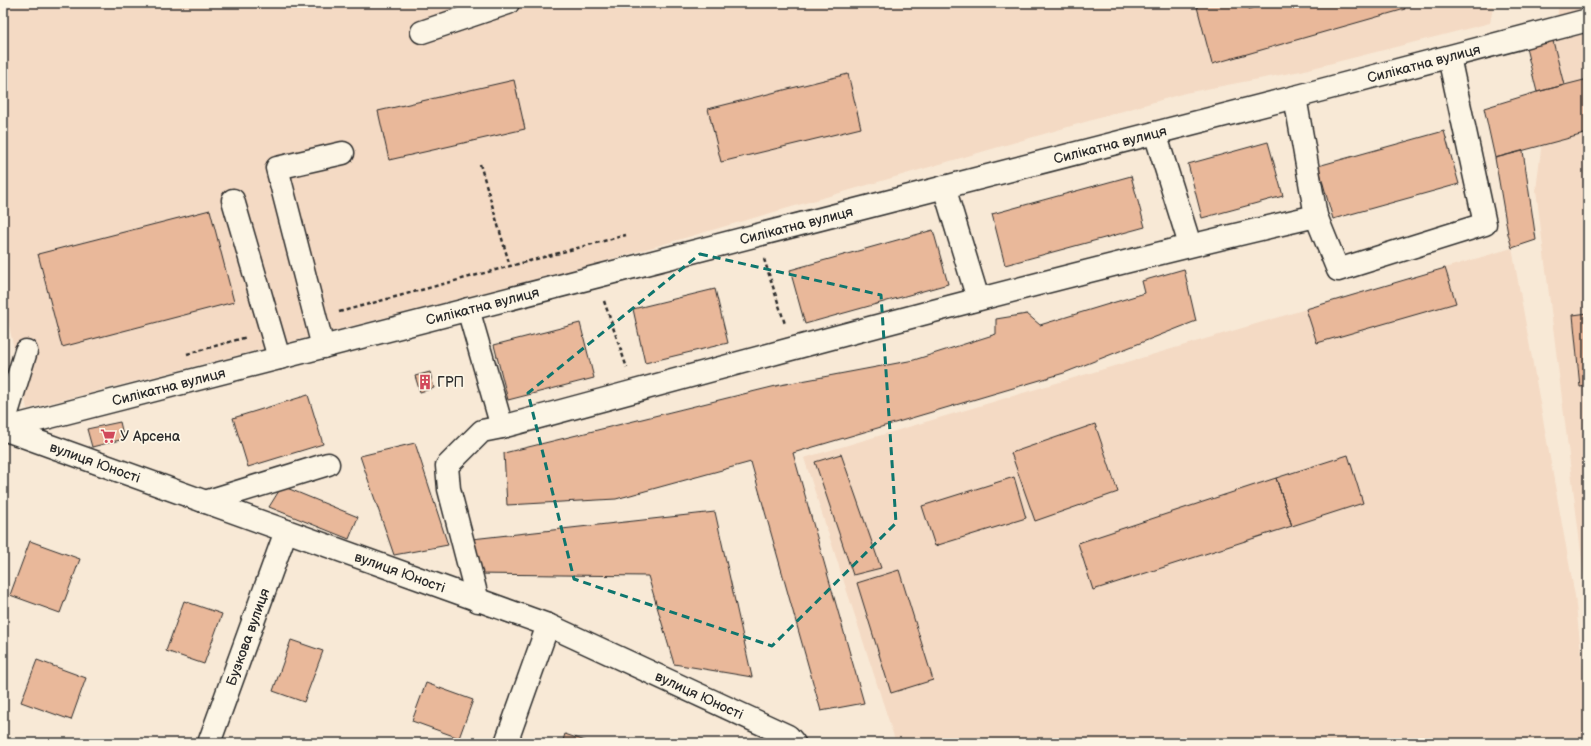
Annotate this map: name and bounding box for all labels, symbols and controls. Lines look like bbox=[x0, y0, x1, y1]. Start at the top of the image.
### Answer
street label: Силікатна вулиця bbox=[1365, 40, 1482, 86]
street label: Силікатна вулиця bbox=[1052, 122, 1169, 167]
street label: Силікатна вулиця bbox=[738, 202, 855, 248]
street label: Силікатна вулиця bbox=[424, 283, 541, 329]
street label: Силікатна вулиця bbox=[110, 364, 227, 409]
building icon: ГРП bbox=[416, 373, 434, 391]
place label: ГРП bbox=[437, 374, 464, 391]
supermarket icon: У Арсена bbox=[99, 427, 117, 445]
place label: У Арсена bbox=[120, 428, 181, 445]
street label: вулиця Юності bbox=[48, 438, 143, 486]
street label: вулиця Юності bbox=[352, 548, 448, 596]
street label: Бузкова вулиця bbox=[222, 586, 273, 688]
street label: вулиця Юності bbox=[653, 667, 746, 723]

